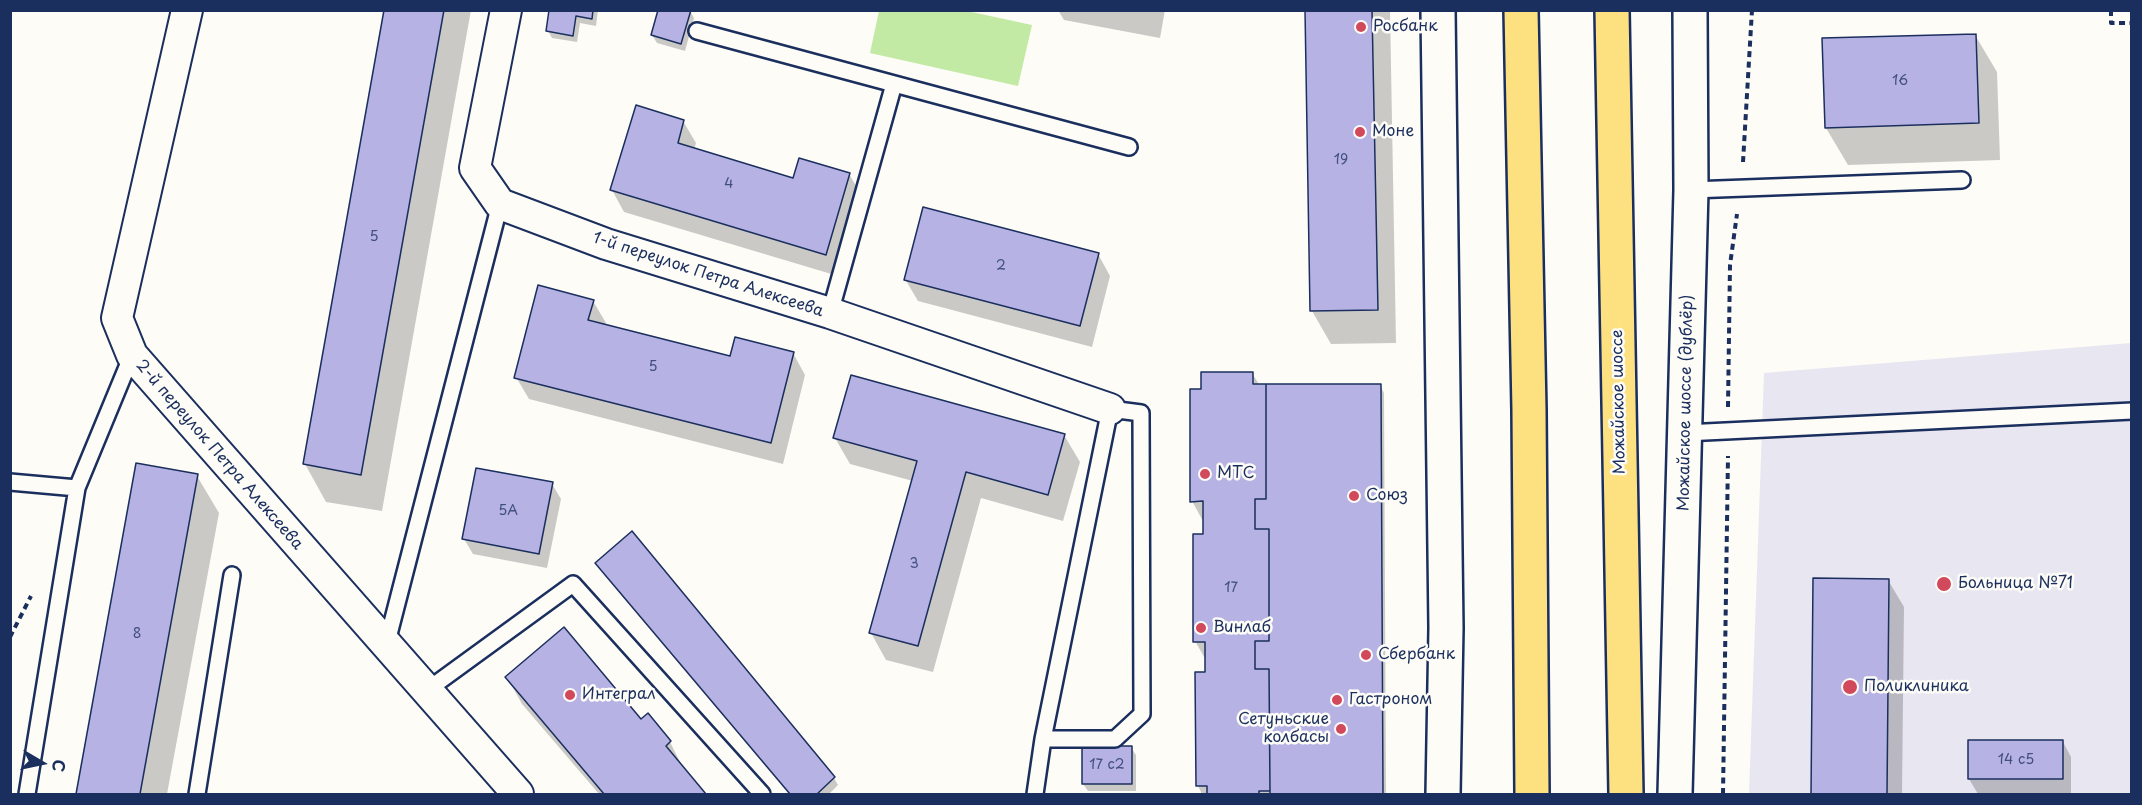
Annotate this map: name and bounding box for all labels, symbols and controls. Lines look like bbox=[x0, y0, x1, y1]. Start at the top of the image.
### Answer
place label: Росбанк bbox=[1373, 17, 1438, 37]
marker: Росбанк bbox=[1354, 20, 1368, 34]
house number: 16 bbox=[1892, 73, 1908, 89]
place label: Моне bbox=[1372, 122, 1414, 142]
marker: Моне bbox=[1353, 125, 1367, 139]
house number: 19 bbox=[1334, 152, 1348, 168]
house number: 4 bbox=[724, 176, 734, 192]
house number: 5 bbox=[369, 229, 379, 245]
street label: 1-й переулок Петра Алексеева bbox=[590, 229, 826, 321]
house number: 2 bbox=[996, 258, 1006, 274]
street label: Можайское шоссе (дублёр) bbox=[1675, 295, 1697, 511]
street label: Можайское шоссе bbox=[1608, 329, 1630, 475]
street label: 2-й переулок Петра Алексеева bbox=[131, 356, 307, 554]
house number: 5 bbox=[648, 359, 658, 375]
place label: МТС bbox=[1217, 464, 1255, 484]
marker: МТС bbox=[1198, 467, 1212, 481]
place label: Союз bbox=[1366, 486, 1408, 506]
marker: Союз bbox=[1347, 489, 1361, 503]
house number: 5А bbox=[498, 503, 518, 519]
house number: 3 bbox=[909, 556, 919, 572]
place label: Больница №71 bbox=[1958, 574, 2073, 594]
marker: Больница №71 bbox=[1935, 575, 1953, 593]
house number: 17 bbox=[1224, 580, 1238, 596]
place label: Винлаб bbox=[1213, 618, 1271, 638]
marker: Винлаб bbox=[1194, 621, 1208, 635]
house number: 8 bbox=[133, 626, 141, 642]
place label: Сбербанк bbox=[1378, 645, 1455, 665]
marker: Сбербанк bbox=[1359, 648, 1373, 662]
place label: Поликлиника bbox=[1864, 677, 1969, 697]
marker: Поликлиника bbox=[1841, 678, 1859, 696]
place label: Интеграл bbox=[582, 685, 655, 705]
marker: Интеграл bbox=[563, 688, 577, 702]
place label: Гастроном bbox=[1349, 690, 1432, 710]
marker: Гастроном bbox=[1330, 693, 1344, 707]
place label: Сетуньские колбасы bbox=[1238, 710, 1329, 748]
marker: Сетуньские колбасы bbox=[1334, 722, 1348, 736]
north arrow bbox=[12, 733, 72, 793]
house number: 14 с5 bbox=[1998, 752, 2034, 768]
house number: 17 с2 bbox=[1089, 757, 1125, 773]
text: С bbox=[47, 758, 73, 774]

